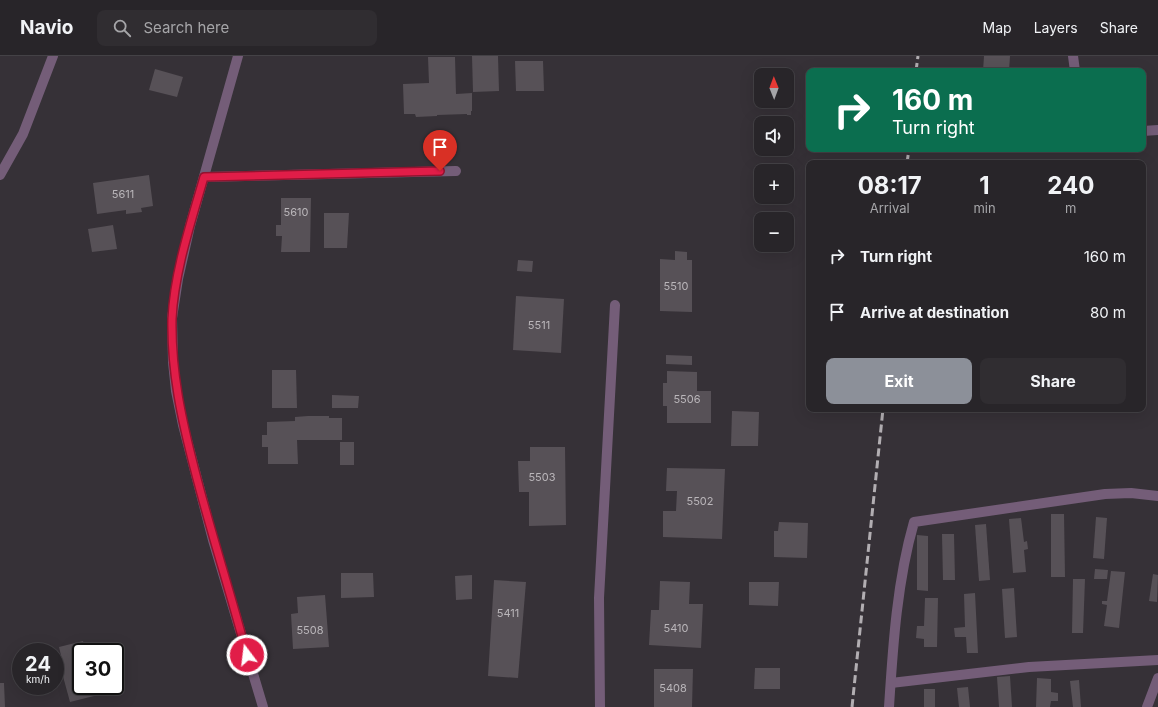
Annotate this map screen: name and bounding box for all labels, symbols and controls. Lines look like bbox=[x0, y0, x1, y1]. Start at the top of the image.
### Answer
search box bbox=[97, 10, 377, 46]
text: Navio bbox=[20, 16, 73, 39]
icon: search bbox=[111, 17, 133, 39]
text: Search here bbox=[143, 18, 229, 37]
text: Map bbox=[983, 19, 1012, 36]
text: Layers bbox=[1034, 19, 1078, 36]
text: Share bbox=[1100, 19, 1138, 36]
north arrow bbox=[754, 68, 794, 108]
map controls bbox=[754, 68, 794, 252]
text: 160 m bbox=[892, 83, 973, 117]
icon: right bbox=[826, 84, 878, 136]
button: sound bbox=[754, 116, 794, 156]
text: Turn right bbox=[892, 117, 975, 138]
pin bbox=[423, 130, 457, 171]
icon: arrive bbox=[429, 136, 451, 158]
button: + bbox=[754, 164, 794, 204]
text: 08:17 bbox=[858, 171, 922, 200]
text: 1 bbox=[979, 171, 990, 200]
text: 240 bbox=[1047, 171, 1094, 200]
house number: 5611 bbox=[112, 187, 134, 201]
text: Arrival bbox=[870, 200, 910, 216]
text: min bbox=[973, 200, 996, 216]
text: m bbox=[1065, 200, 1076, 216]
house number: 5610 bbox=[284, 205, 309, 219]
button: − bbox=[754, 212, 794, 252]
icon: right bbox=[826, 245, 848, 267]
text: Turn right bbox=[860, 247, 932, 266]
text: 160 m bbox=[1084, 247, 1126, 266]
house number: 5510 bbox=[664, 279, 688, 293]
icon: arrive bbox=[826, 301, 848, 323]
text: Arrive at destination bbox=[860, 303, 1009, 322]
text: 80 m bbox=[1090, 303, 1126, 322]
house number: 5511 bbox=[528, 318, 550, 332]
button: Exit bbox=[826, 358, 972, 404]
button: Share bbox=[980, 358, 1126, 404]
house number: 5506 bbox=[673, 392, 701, 406]
house number: 5503 bbox=[528, 470, 556, 484]
house number: 5502 bbox=[686, 494, 714, 508]
house number: 5411 bbox=[497, 606, 519, 620]
house number: 5410 bbox=[664, 621, 689, 635]
house number: 5508 bbox=[296, 623, 324, 637]
position arrow bbox=[226, 634, 268, 676]
speed limit sign: 30 bbox=[72, 643, 124, 695]
text: 24 bbox=[25, 652, 51, 676]
text: km/h bbox=[26, 673, 50, 685]
house number: 5408 bbox=[659, 681, 687, 695]

